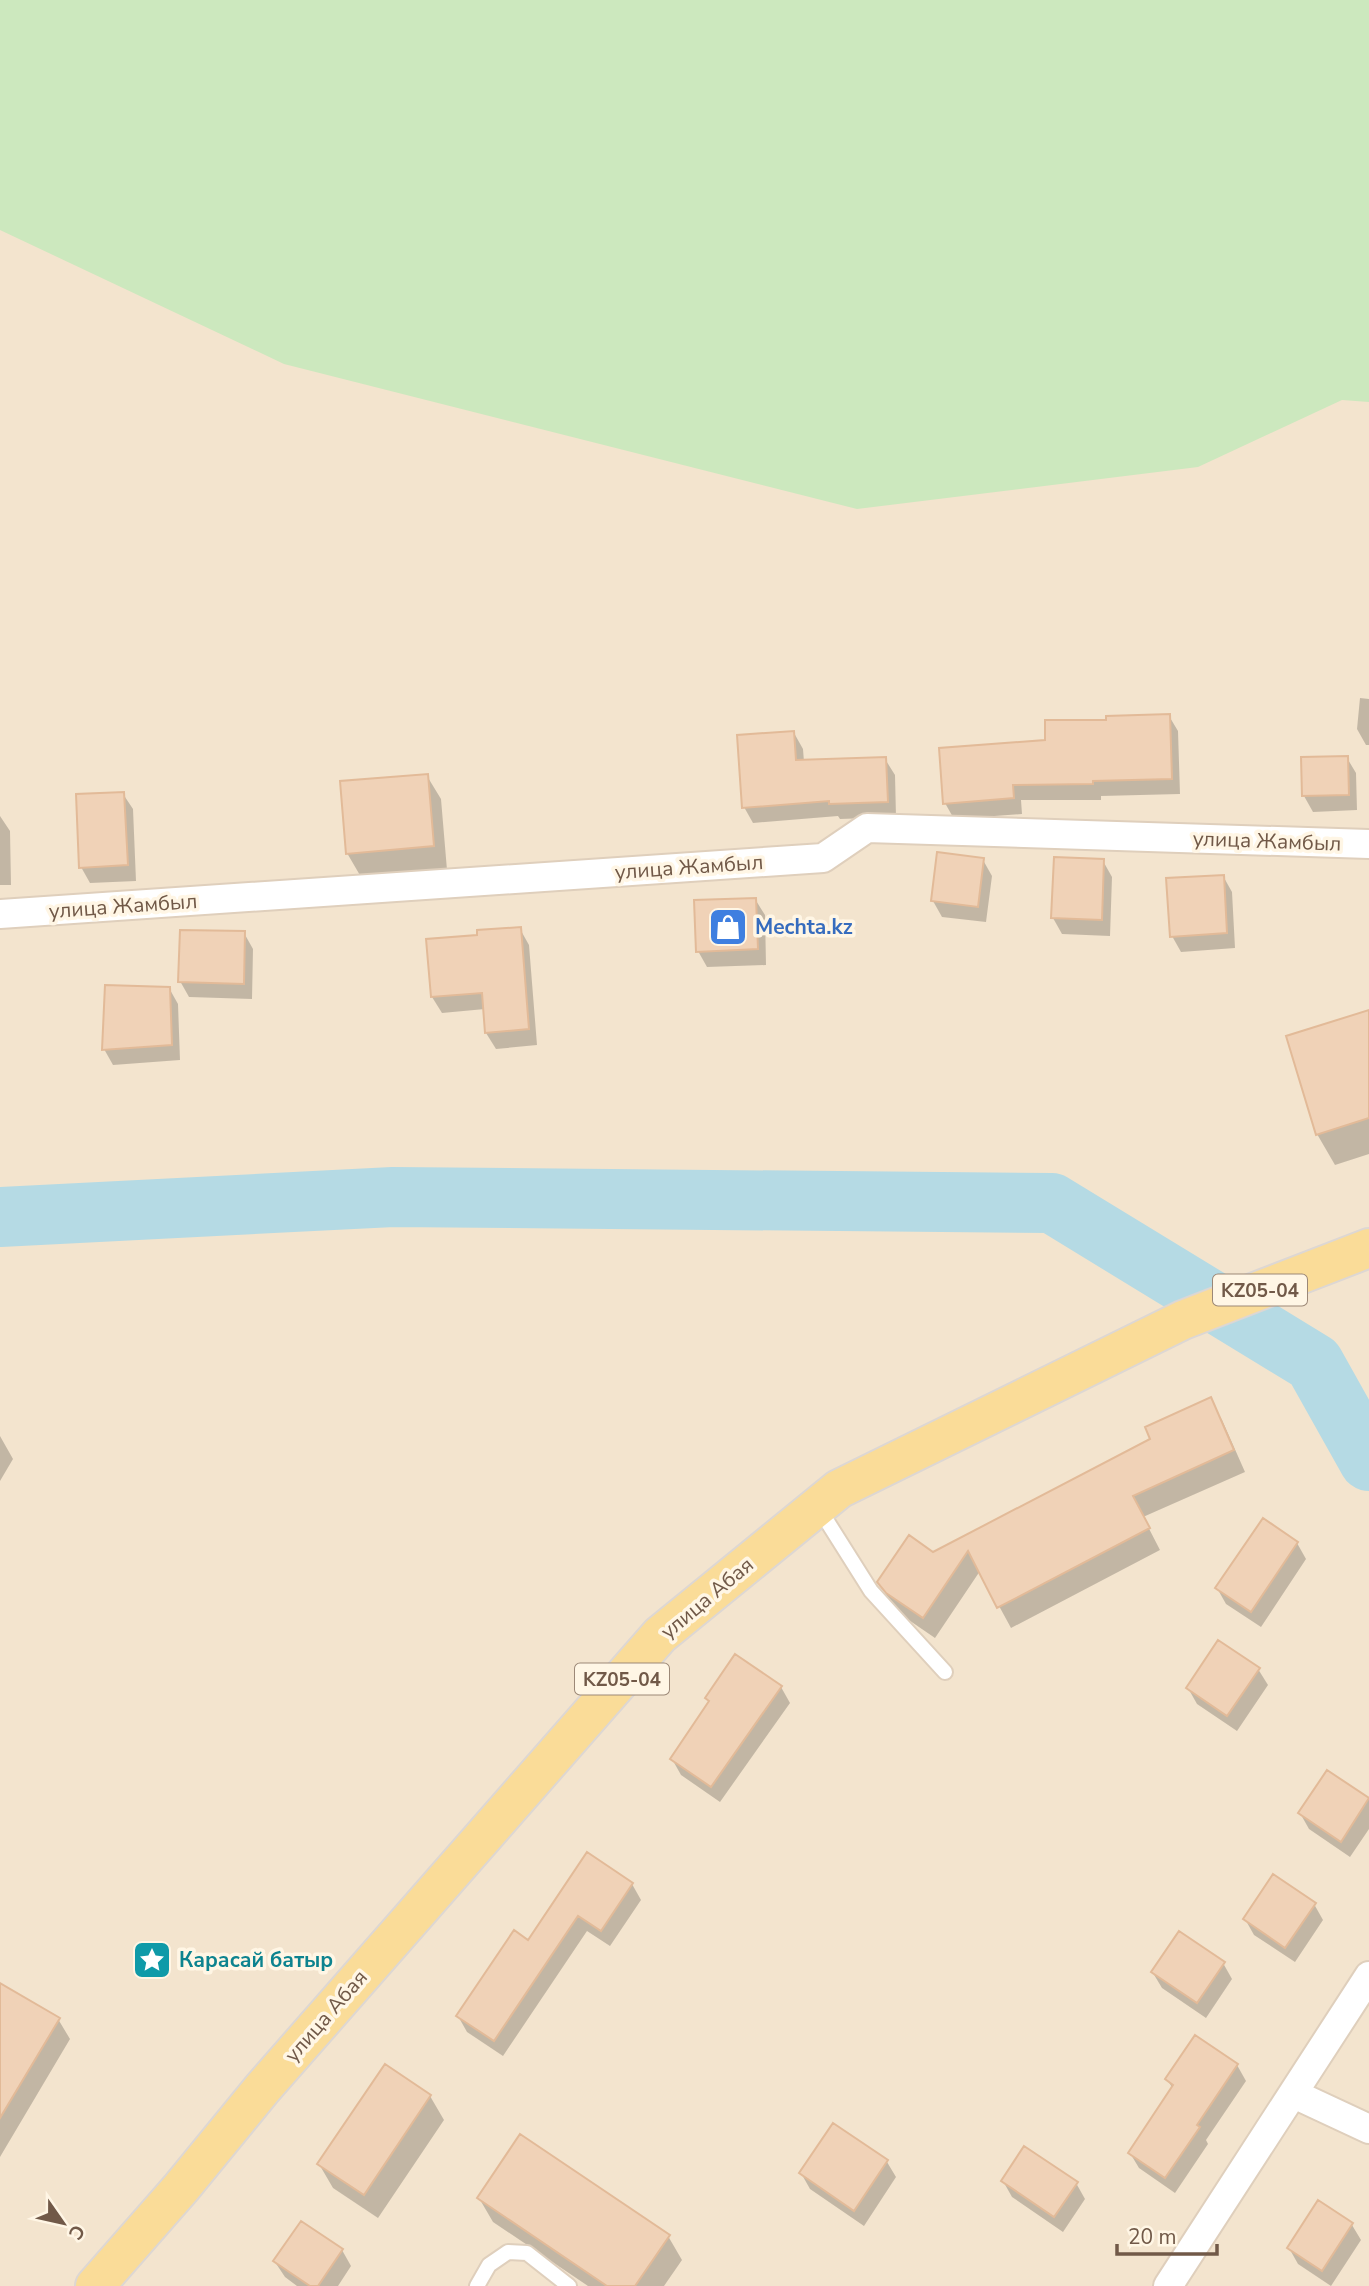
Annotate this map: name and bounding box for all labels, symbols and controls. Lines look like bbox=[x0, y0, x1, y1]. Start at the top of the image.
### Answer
street label: улица Жамбыл bbox=[1192, 824, 1342, 858]
street label: улица Жамбыл bbox=[614, 848, 764, 886]
street label: улица Жамбыл bbox=[48, 887, 198, 925]
shop icon: Mechta.kz bbox=[707, 906, 749, 948]
place label: Mechta.kz bbox=[755, 913, 853, 941]
road number: KZ05-04 bbox=[1213, 1274, 1307, 1306]
street label: улица Абая bbox=[655, 1551, 759, 1645]
road number: KZ05-04 bbox=[575, 1664, 669, 1694]
place icon: Карасай батыр bbox=[131, 1939, 173, 1981]
place label: Карасай батыр bbox=[179, 1946, 333, 1974]
street label: улица Абая bbox=[278, 1964, 374, 2068]
north arrow bbox=[28, 2188, 98, 2258]
scale bar bbox=[1117, 2212, 1217, 2256]
text: С bbox=[62, 2219, 91, 2245]
text: 20 m bbox=[1128, 2223, 1177, 2251]

